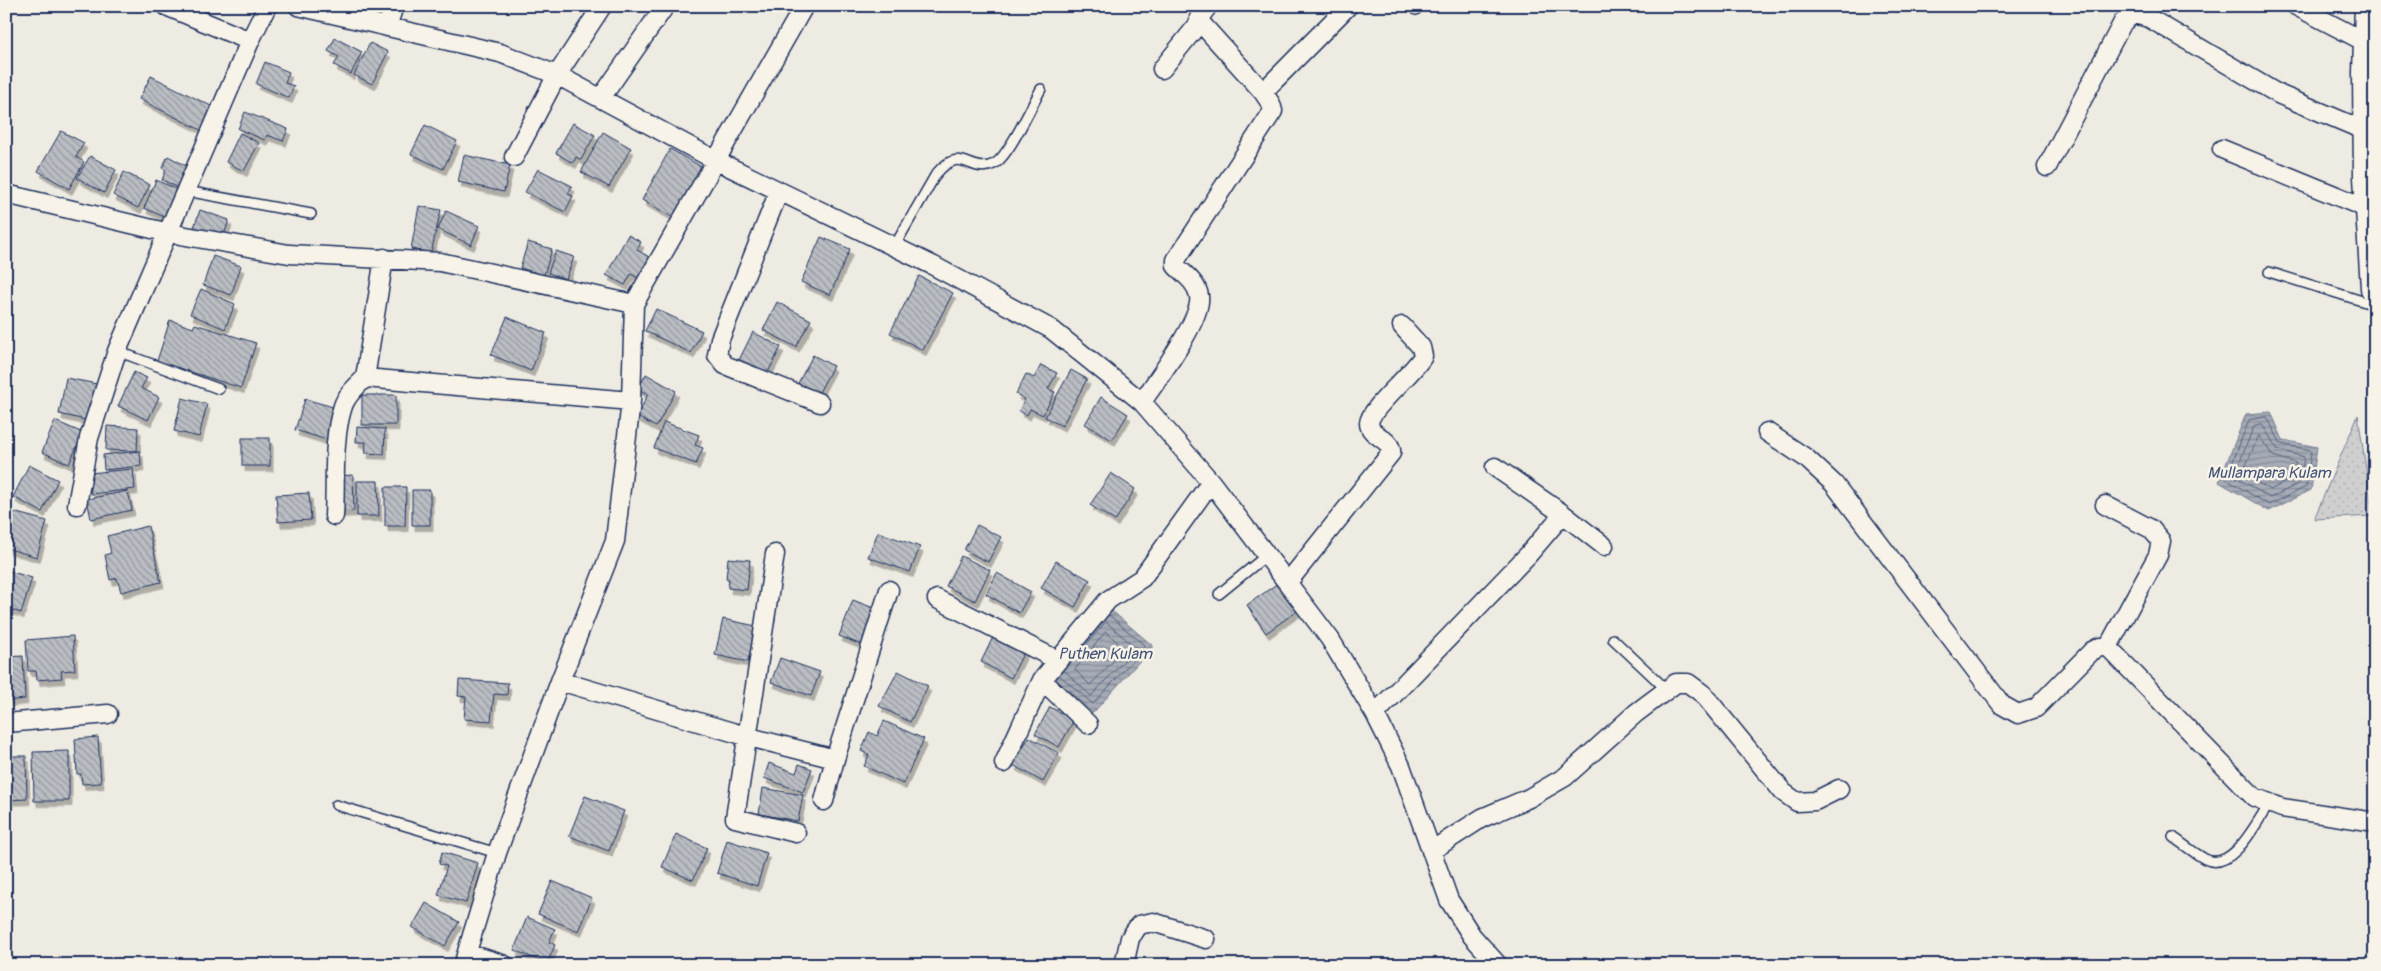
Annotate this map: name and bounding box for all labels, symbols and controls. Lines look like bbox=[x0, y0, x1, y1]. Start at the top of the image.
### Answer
water label: Mullampara Kulam bbox=[2207, 463, 2332, 483]
water label: Puthen Kulam bbox=[1058, 644, 1153, 664]

